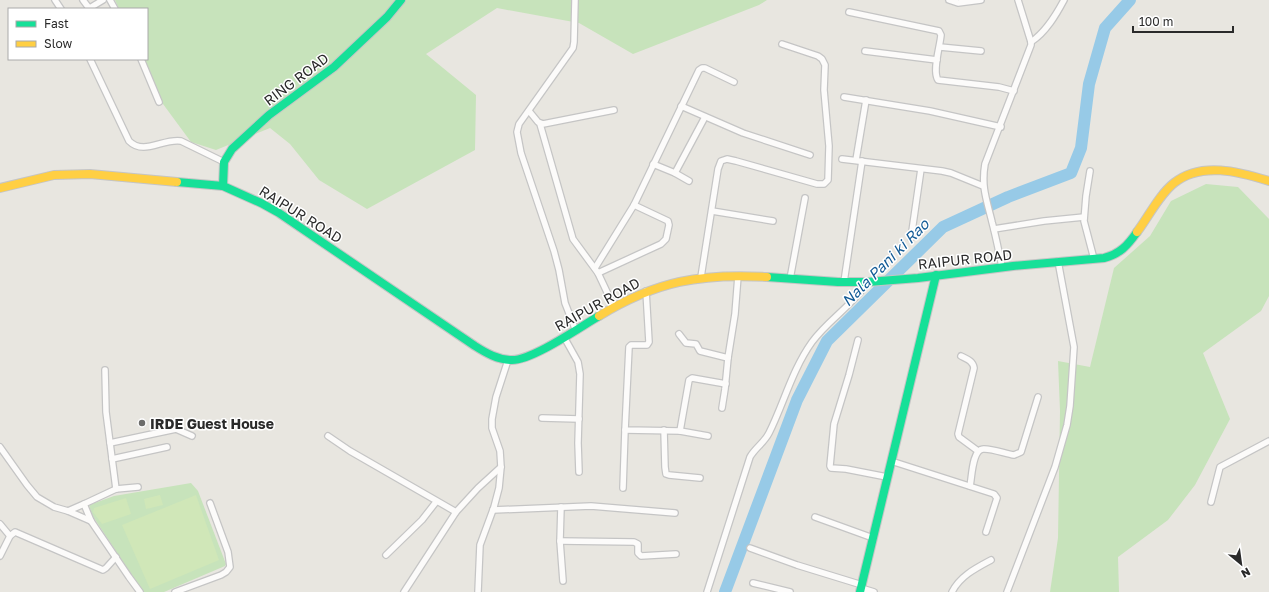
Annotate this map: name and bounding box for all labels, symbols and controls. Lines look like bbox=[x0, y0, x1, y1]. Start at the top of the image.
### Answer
legend bbox=[8, 8, 148, 60]
scale bar bbox=[1133, 8, 1233, 34]
text: 100 m bbox=[1139, 14, 1173, 29]
text: Fast bbox=[44, 16, 69, 31]
text: Slow bbox=[44, 36, 72, 51]
street label: RING ROAD bbox=[260, 49, 332, 109]
street label: RAIPUR ROAD bbox=[256, 182, 346, 246]
water label: Nala Pani ki Rao bbox=[838, 214, 933, 309]
street label: RAIPUR ROAD bbox=[917, 246, 1013, 272]
street label: RAIPUR ROAD bbox=[552, 274, 642, 334]
place label: IRDE Guest House bbox=[150, 415, 274, 432]
marker: IRDE Guest House bbox=[137, 418, 147, 428]
north arrow bbox=[1221, 544, 1261, 584]
text: N bbox=[1239, 565, 1253, 581]

